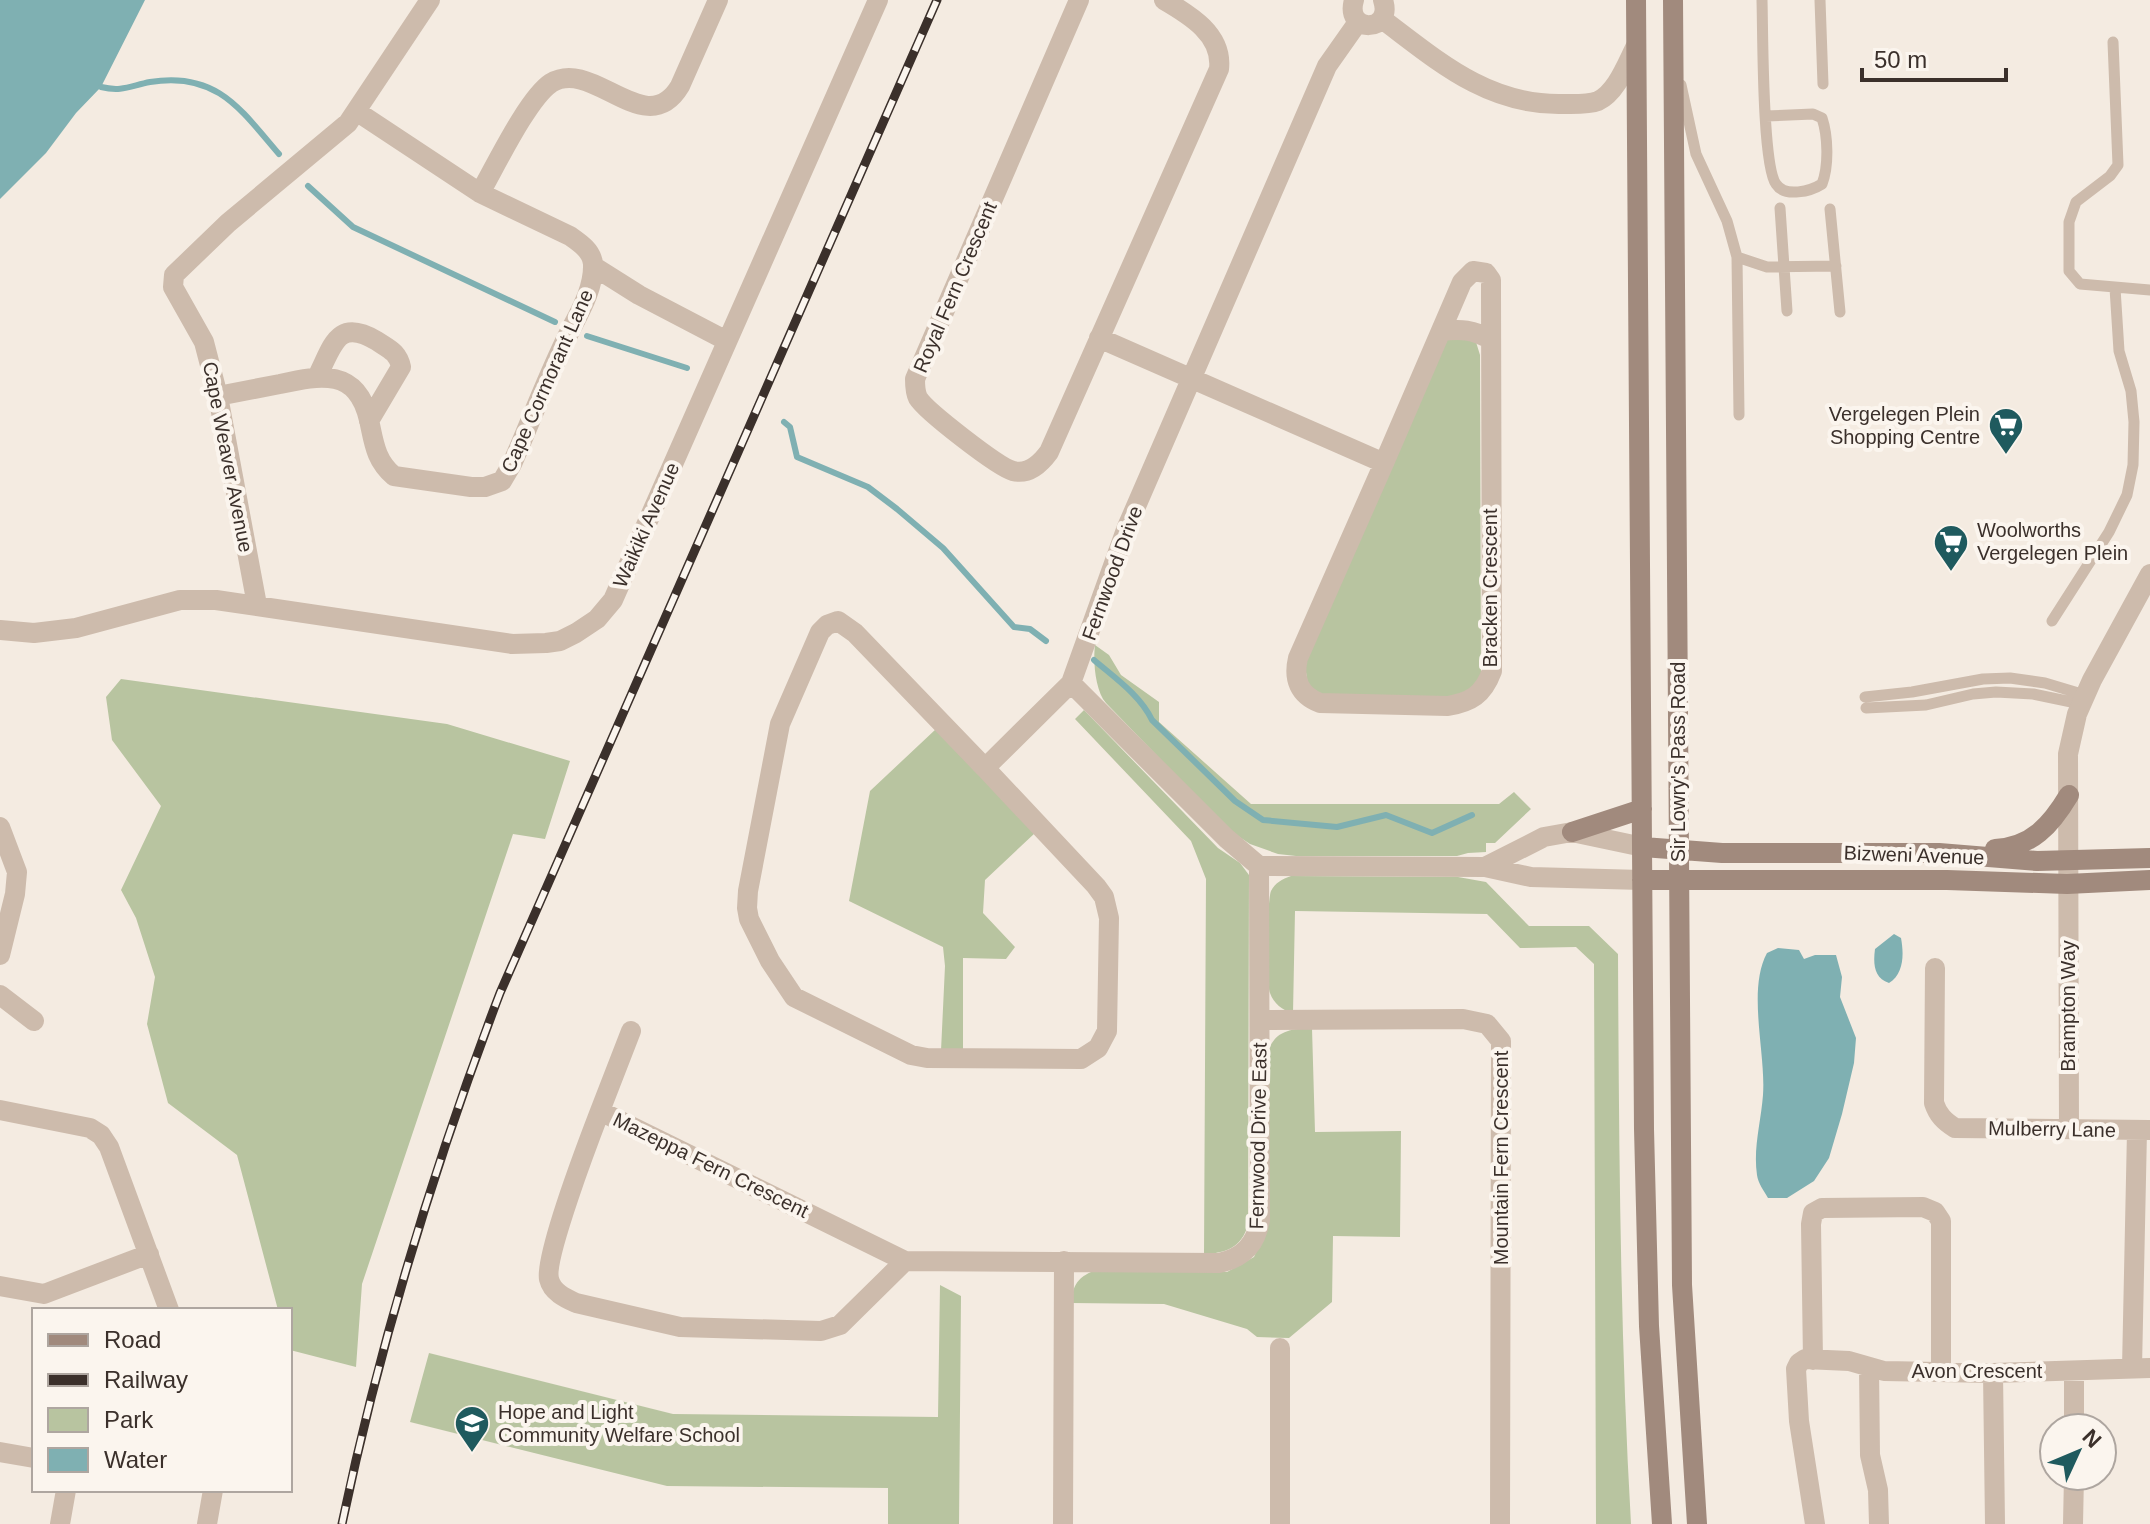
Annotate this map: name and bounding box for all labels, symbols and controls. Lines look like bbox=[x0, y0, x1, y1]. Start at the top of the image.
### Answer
scale bar bbox=[1862, 32, 2006, 82]
text: 50 m bbox=[1874, 46, 1927, 73]
street label: Royal Fern Crescent bbox=[909, 198, 1001, 376]
street label: Cape Cormorant Lane bbox=[497, 286, 597, 476]
street label: Cape Weaver Avenue bbox=[199, 360, 257, 554]
place label: Vergelegen Plein Shopping Centre bbox=[1829, 403, 1980, 448]
supermarket icon: Vergelegen Plein Shopping Centre bbox=[1987, 406, 2025, 456]
street label: Waikiki Avenue bbox=[609, 459, 683, 591]
street label: Fernwood Drive bbox=[1078, 503, 1146, 643]
street label: Bracken Crescent bbox=[1479, 508, 1501, 667]
place label: Woolworths Vergelegen Plein bbox=[1977, 519, 2128, 564]
supermarket icon: Woolworths Vergelegen Plein bbox=[1932, 523, 1970, 573]
street label: Sir Lowry's Pass Road bbox=[1667, 662, 1689, 862]
street label: Bizweni Avenue bbox=[1843, 842, 1985, 868]
street label: Brampton Way bbox=[2057, 940, 2079, 1072]
street label: Fernwood Drive East bbox=[1245, 1042, 1271, 1230]
street label: Mountain Fern Crescent bbox=[1490, 1050, 1512, 1265]
street label: Mazeppa Fern Crescent bbox=[610, 1108, 813, 1222]
street label: Mulberry Lane bbox=[1988, 1117, 2116, 1141]
legend bbox=[32, 1308, 292, 1492]
text: Road bbox=[104, 1326, 161, 1353]
street label: Avon Crescent bbox=[1912, 1360, 2043, 1382]
text: Railway bbox=[104, 1366, 188, 1393]
place label: Hope and Light Community Welfare School bbox=[498, 1401, 740, 1446]
school or university icon: Hope and Light Community Welfare School bbox=[453, 1404, 491, 1454]
text: Park bbox=[104, 1406, 154, 1433]
north arrow bbox=[2038, 1412, 2118, 1492]
text: N bbox=[2078, 1424, 2107, 1453]
text: Water bbox=[104, 1446, 167, 1473]

